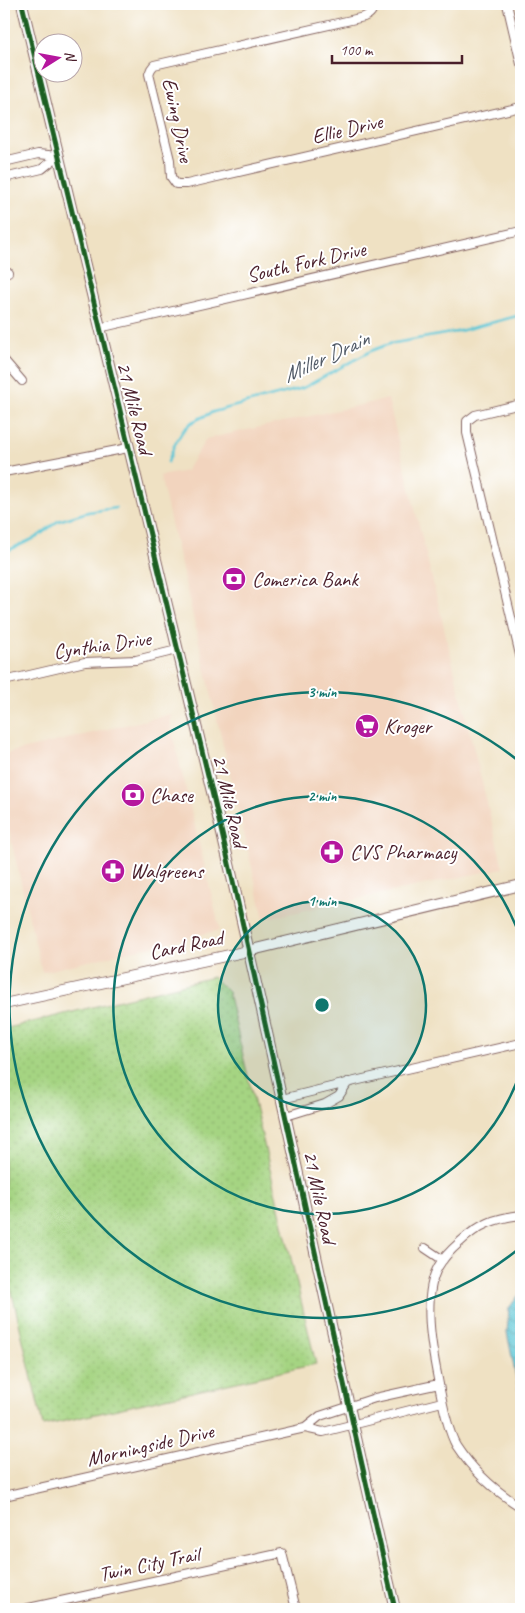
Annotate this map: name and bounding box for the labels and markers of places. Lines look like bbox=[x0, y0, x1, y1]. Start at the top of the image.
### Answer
bank icon: Comerica Bank bbox=[221, 566, 247, 592]
place label: Comerica Bank bbox=[252, 566, 359, 592]
supermarket icon: Kroger bbox=[354, 713, 380, 739]
place label: Kroger bbox=[384, 713, 433, 739]
bank icon: Chase bbox=[120, 782, 146, 808]
place label: Chase bbox=[150, 782, 194, 808]
pharmacy icon: CVS Pharmacy bbox=[319, 839, 345, 865]
place label: CVS Pharmacy bbox=[350, 839, 458, 865]
pharmacy icon: Walgreens bbox=[100, 858, 126, 884]
place label: Walgreens bbox=[130, 858, 205, 884]
centre of rings bbox=[313, 996, 331, 1014]

